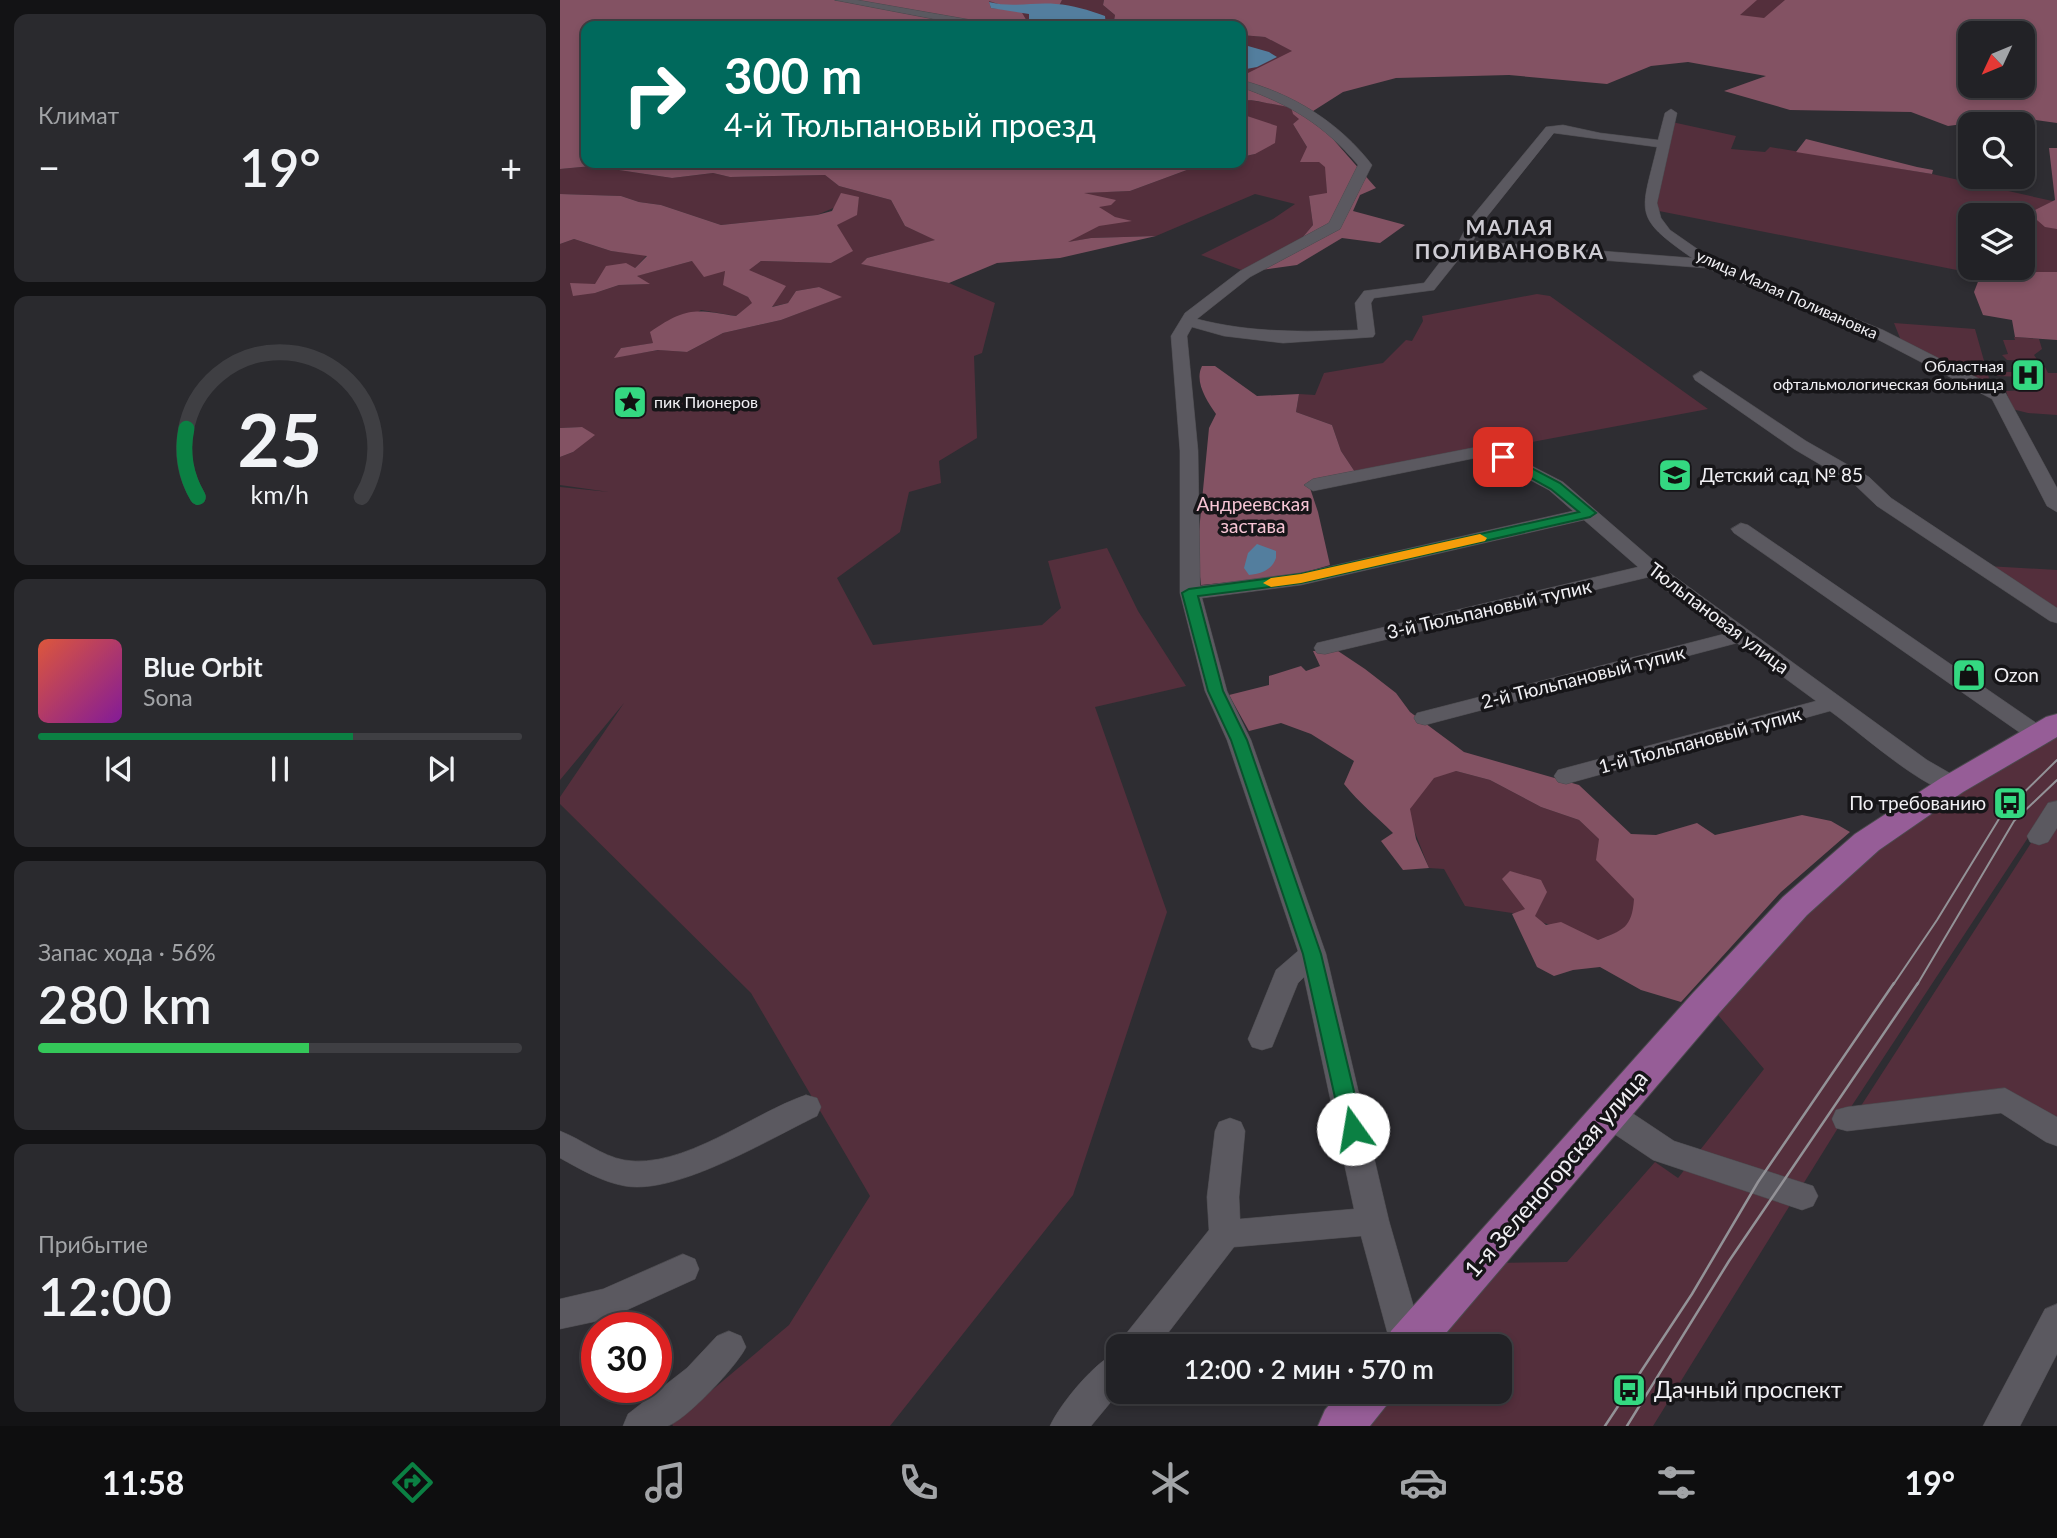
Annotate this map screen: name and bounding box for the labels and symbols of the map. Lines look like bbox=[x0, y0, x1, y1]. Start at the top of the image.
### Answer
north arrow bbox=[1958, 21, 2035, 98]
district label: МАЛАЯ ПОЛИВАНОВКА bbox=[1415, 214, 1605, 263]
street label: улица Малая Поливановка bbox=[1693, 245, 1881, 342]
place label: Областная офтальмологическая больница bbox=[1773, 356, 2004, 393]
hospital icon: Областная офтальмологическая больница bbox=[2009, 356, 2047, 394]
place icon: пик Пионеров bbox=[611, 383, 649, 421]
place label: пик Пионеров bbox=[654, 392, 758, 411]
pin bbox=[1473, 427, 1533, 487]
school or university icon: Детский сад № 85 bbox=[1656, 456, 1694, 494]
place label: Детский сад № 85 bbox=[1700, 463, 1863, 486]
park label: Андреевская застава bbox=[1196, 492, 1310, 537]
street label: Тюльпановая улица bbox=[1644, 557, 1794, 678]
street label: 3-й Тюльпановый тупик bbox=[1384, 574, 1594, 643]
street label: 2-й Тюльпановый тупик bbox=[1479, 640, 1687, 713]
shop icon: Ozon bbox=[1950, 656, 1988, 694]
place label: Ozon bbox=[1994, 663, 2039, 686]
street label: 1-й Тюльпановый тупик bbox=[1596, 701, 1804, 778]
bus stop icon: По требованию bbox=[1991, 784, 2029, 822]
place label: По требованию bbox=[1849, 791, 1986, 814]
street label: 1-я Зеленогорская улица bbox=[1458, 1064, 1653, 1283]
position arrow bbox=[1316, 1092, 1390, 1166]
speed limit sign: 30 bbox=[581, 1312, 672, 1403]
bus stop icon: Дачный проспект bbox=[1610, 1371, 1648, 1409]
place label: Дачный проспект bbox=[1654, 1375, 1843, 1403]

